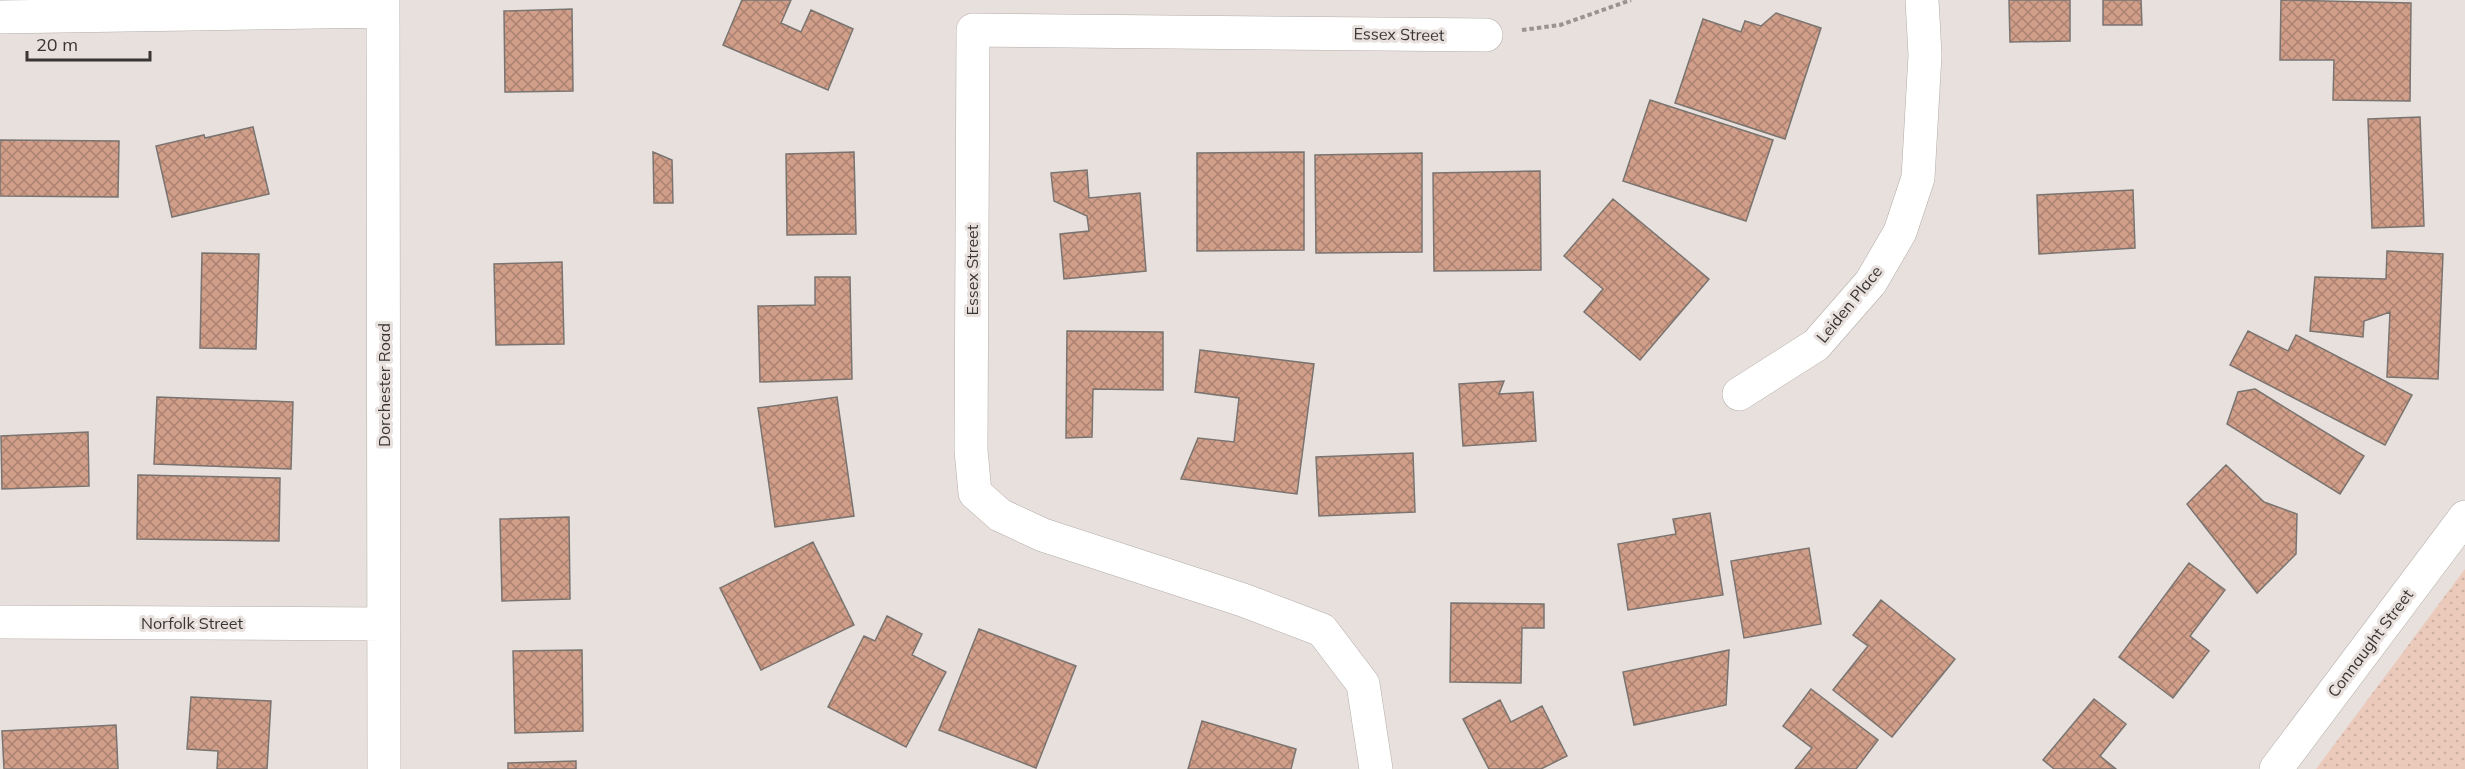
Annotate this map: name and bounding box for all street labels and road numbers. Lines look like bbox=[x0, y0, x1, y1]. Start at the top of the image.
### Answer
street label: Essex Street bbox=[1353, 23, 1445, 45]
street label: Essex Street bbox=[962, 224, 982, 315]
street label: Leiden Place bbox=[1812, 261, 1886, 347]
street label: Dorchester Road bbox=[374, 323, 394, 447]
street label: Connaught Street bbox=[2323, 585, 2417, 701]
street label: Norfolk Street bbox=[141, 613, 243, 633]

